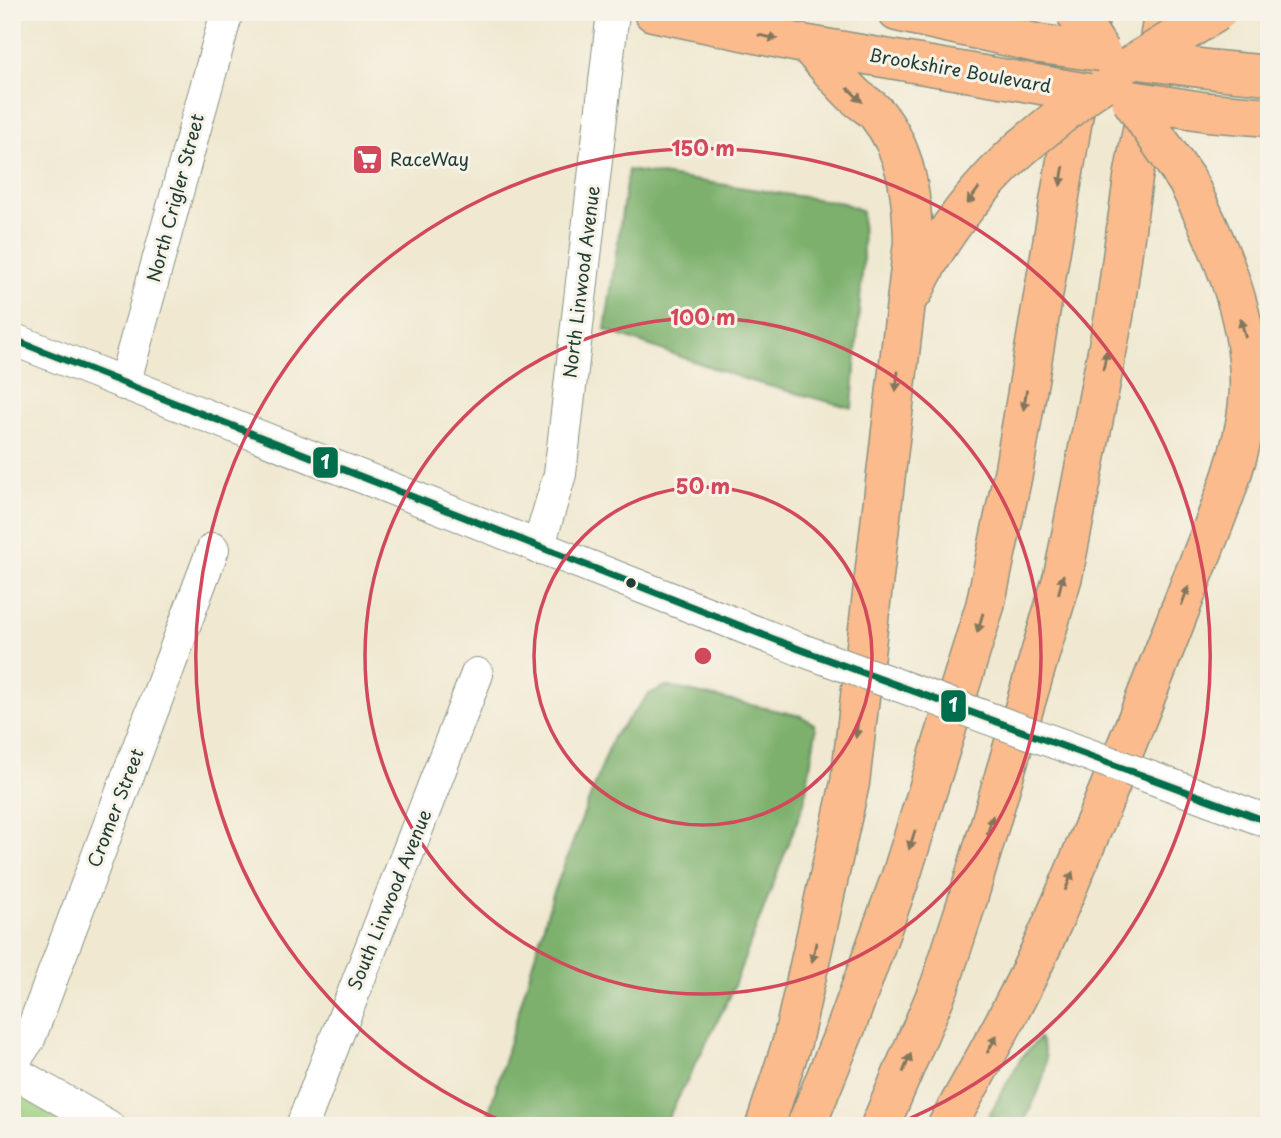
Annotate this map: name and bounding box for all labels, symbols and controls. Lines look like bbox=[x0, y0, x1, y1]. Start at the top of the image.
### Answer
one-way arrow bbox=[757, 31, 779, 42]
street label: Brookshire Boulevard bbox=[867, 40, 1054, 99]
one-way arrow bbox=[846, 86, 863, 102]
street label: North Crigler Street bbox=[139, 110, 210, 285]
text: 150 m bbox=[671, 131, 735, 163]
supermarket icon: RaceWay bbox=[350, 143, 384, 177]
place label: RaceWay bbox=[390, 145, 469, 172]
one-way arrow bbox=[1056, 165, 1067, 187]
street label: North Linwood Avenue bbox=[555, 184, 606, 380]
one-way arrow bbox=[966, 187, 980, 205]
text: 100 m bbox=[670, 300, 736, 332]
one-way arrow bbox=[1237, 316, 1248, 338]
one-way arrow bbox=[1100, 349, 1111, 371]
one-way arrow bbox=[891, 370, 902, 392]
one-way arrow bbox=[1020, 390, 1031, 412]
line badge: 1 bbox=[312, 446, 339, 479]
text: 1 bbox=[320, 447, 330, 475]
text: 50 m bbox=[676, 469, 730, 501]
one-way arrow bbox=[1056, 572, 1067, 594]
unlabelled marker bbox=[624, 576, 638, 590]
one-way arrow bbox=[1179, 586, 1190, 607]
one-way arrow bbox=[974, 613, 984, 634]
centre of rings bbox=[691, 644, 715, 668]
line badge: 1 bbox=[940, 689, 967, 723]
text: 1 bbox=[948, 690, 958, 718]
one-way arrow bbox=[852, 718, 863, 740]
street label: Cromer Street bbox=[80, 744, 150, 871]
street label: South Linwood Avenue bbox=[340, 805, 437, 994]
one-way arrow bbox=[986, 815, 996, 836]
one-way arrow bbox=[906, 830, 917, 851]
one-way arrow bbox=[1063, 870, 1074, 891]
one-way arrow bbox=[808, 941, 819, 963]
one-way arrow bbox=[985, 1034, 997, 1054]
one-way arrow bbox=[901, 1053, 913, 1073]

